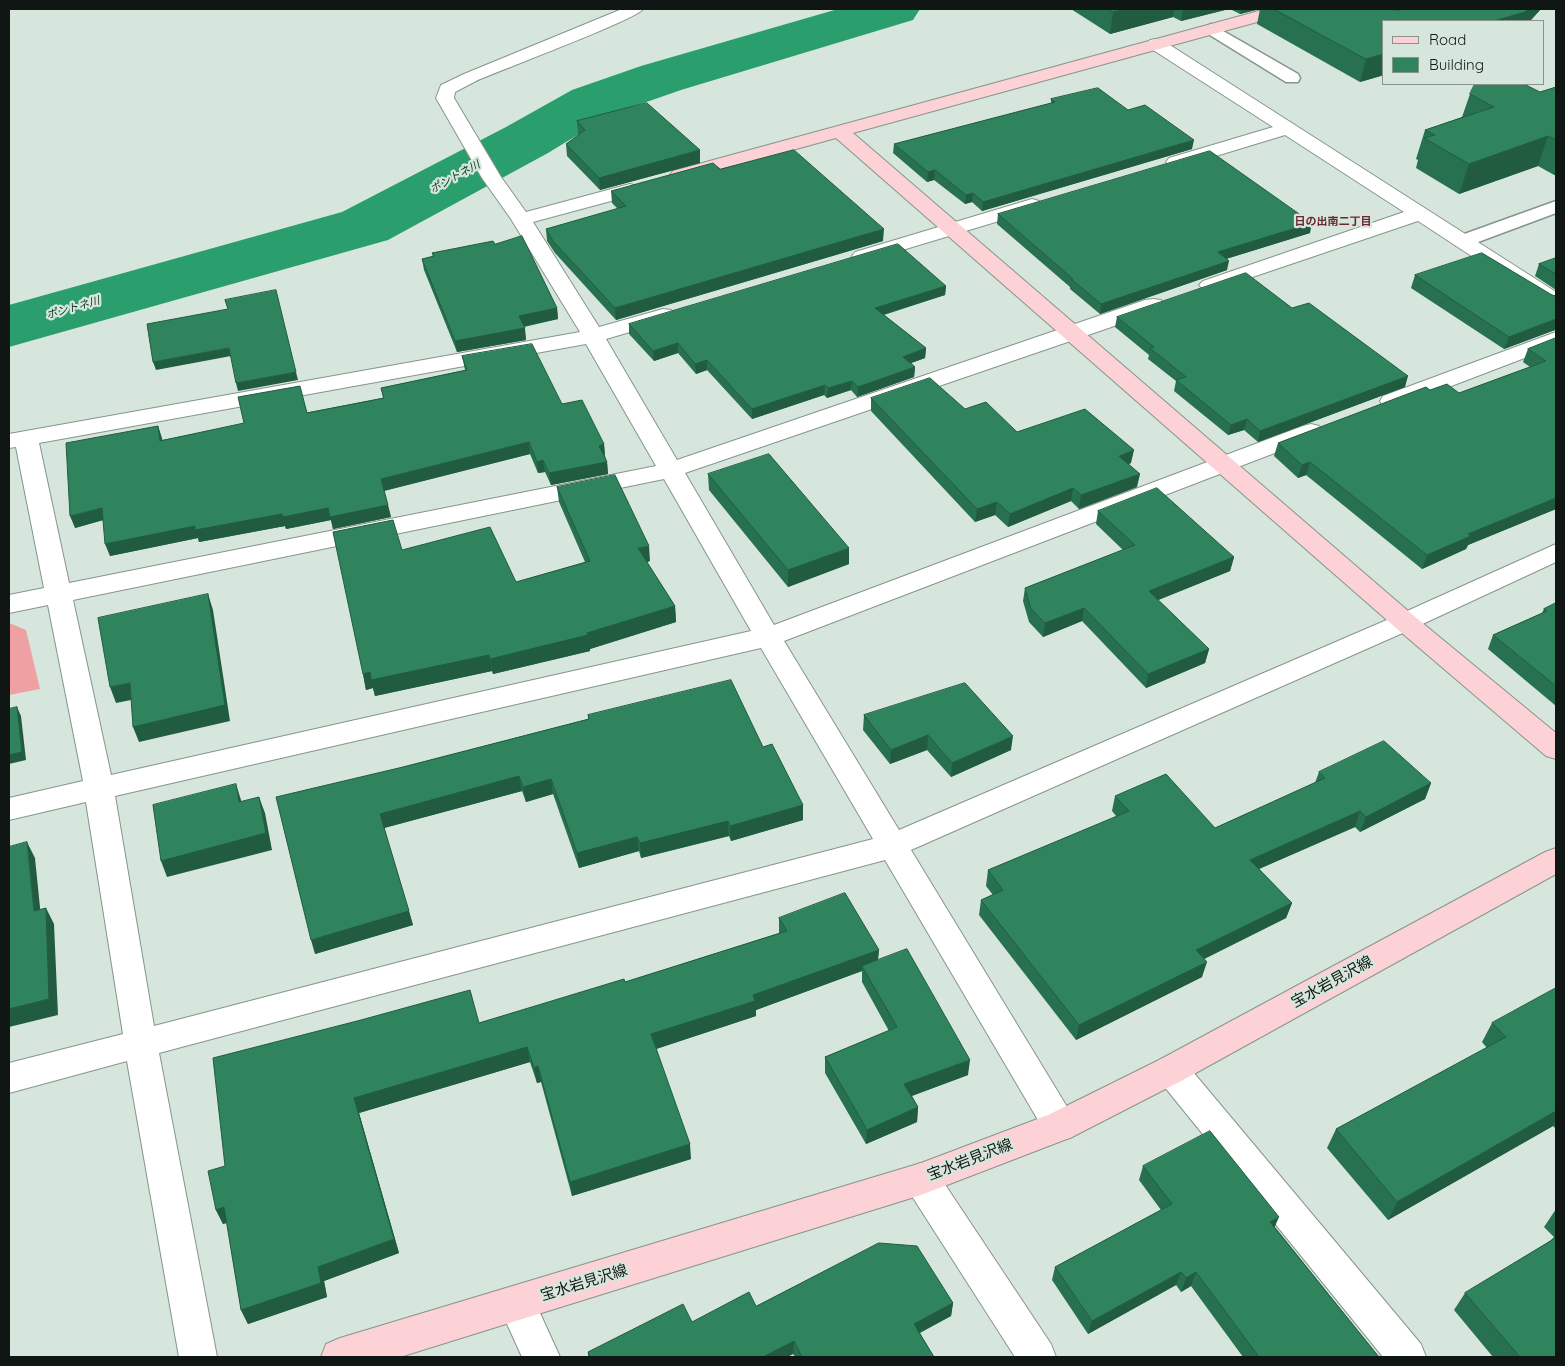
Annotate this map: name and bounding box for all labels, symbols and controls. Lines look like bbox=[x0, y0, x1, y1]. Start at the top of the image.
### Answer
legend bbox=[1382, 20, 1545, 85]
text: Road bbox=[1429, 30, 1466, 49]
text: Building bbox=[1429, 55, 1484, 74]
water label: ポントネ川 bbox=[428, 158, 482, 196]
district label: 日の出南二丁目 bbox=[1295, 215, 1371, 229]
water label: ポントネ川 bbox=[45, 294, 101, 322]
street label: 宝水岩見沢線 bbox=[1288, 952, 1376, 1012]
street label: 宝水岩見沢線 bbox=[925, 1135, 1015, 1185]
street label: 宝水岩見沢線 bbox=[538, 1261, 630, 1305]

